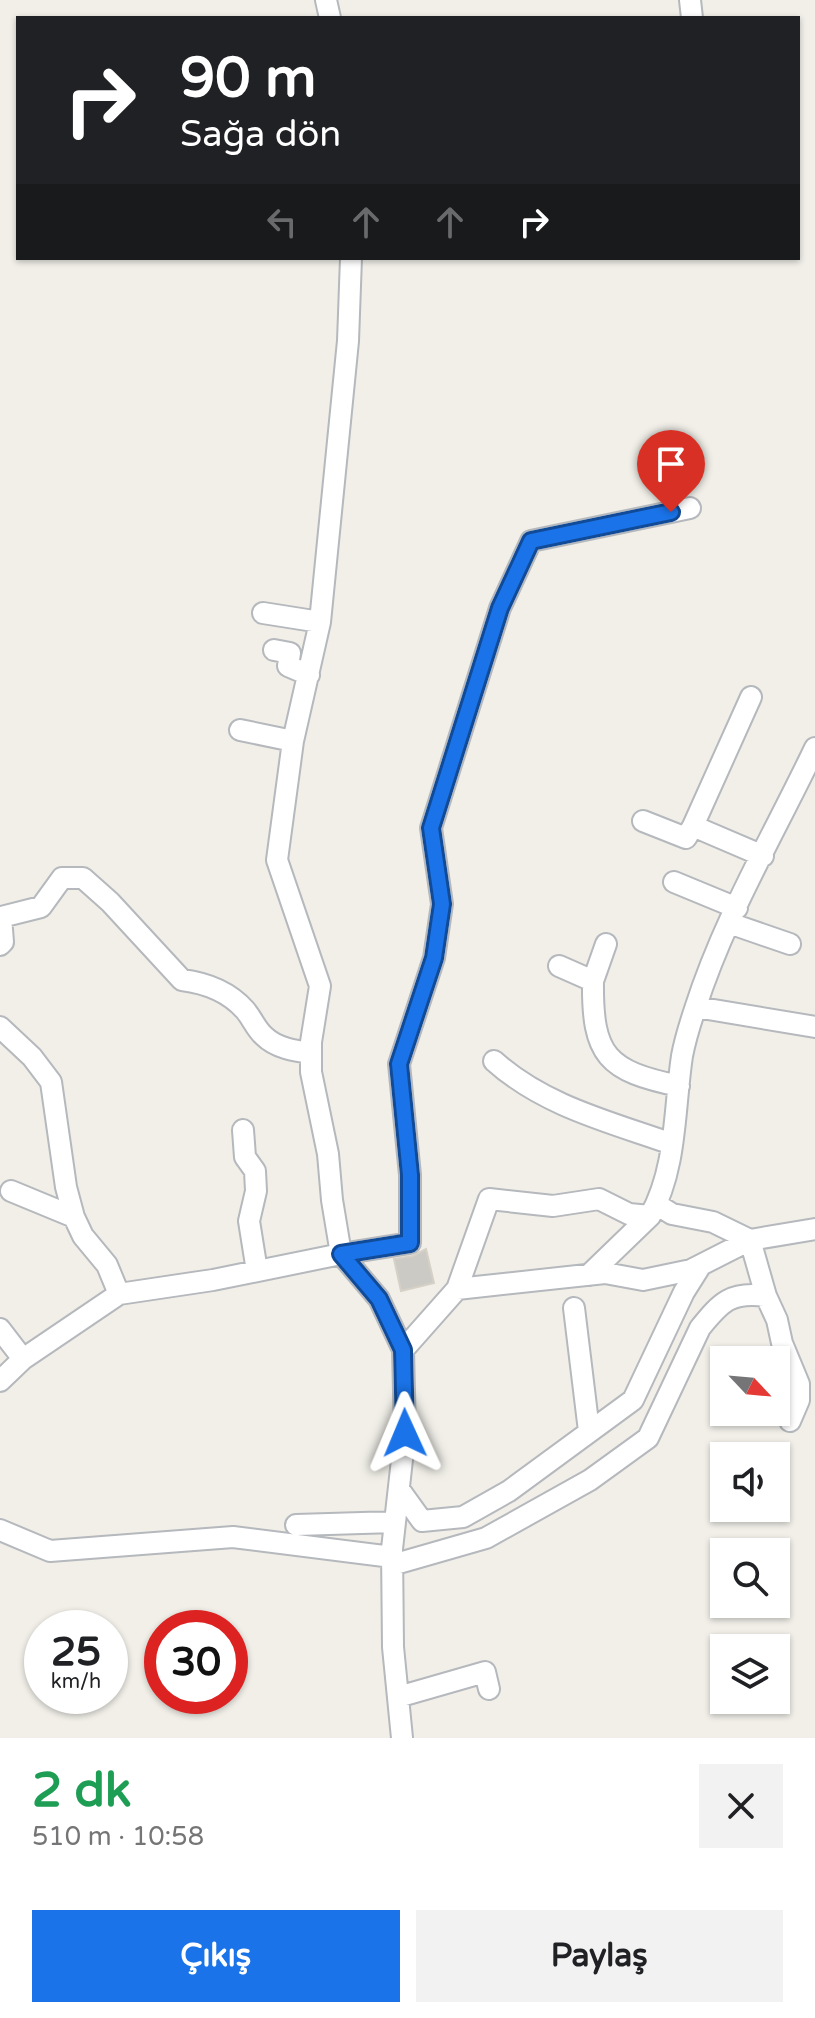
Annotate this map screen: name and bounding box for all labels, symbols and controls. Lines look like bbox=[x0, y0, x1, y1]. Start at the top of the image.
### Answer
text: 90 m bbox=[180, 45, 316, 112]
icon: right bbox=[48, 48, 152, 152]
text: Sağa dön bbox=[180, 113, 341, 156]
icon: left bbox=[260, 200, 304, 244]
icon: ahead bbox=[344, 200, 388, 244]
icon: ahead bbox=[428, 200, 472, 244]
icon: right bbox=[512, 200, 556, 244]
pin bbox=[637, 430, 705, 512]
icon: arrive bbox=[649, 442, 693, 486]
north arrow bbox=[710, 1346, 790, 1426]
map controls bbox=[710, 1346, 790, 1714]
position arrow bbox=[363, 1391, 447, 1475]
button: sound bbox=[710, 1442, 790, 1522]
button: search bbox=[710, 1538, 790, 1618]
speed limit sign: 30 bbox=[144, 1610, 248, 1714]
text: 25 bbox=[51, 1628, 101, 1676]
button: layers bbox=[710, 1634, 790, 1714]
text: km/h bbox=[51, 1670, 101, 1694]
text: 2 dk bbox=[32, 1762, 131, 1820]
button: close bbox=[699, 1764, 783, 1848]
text: 510 m · 10:58 bbox=[32, 1821, 204, 1852]
button: Çıkış bbox=[32, 1910, 400, 2002]
button: Paylaş bbox=[416, 1910, 783, 2002]

